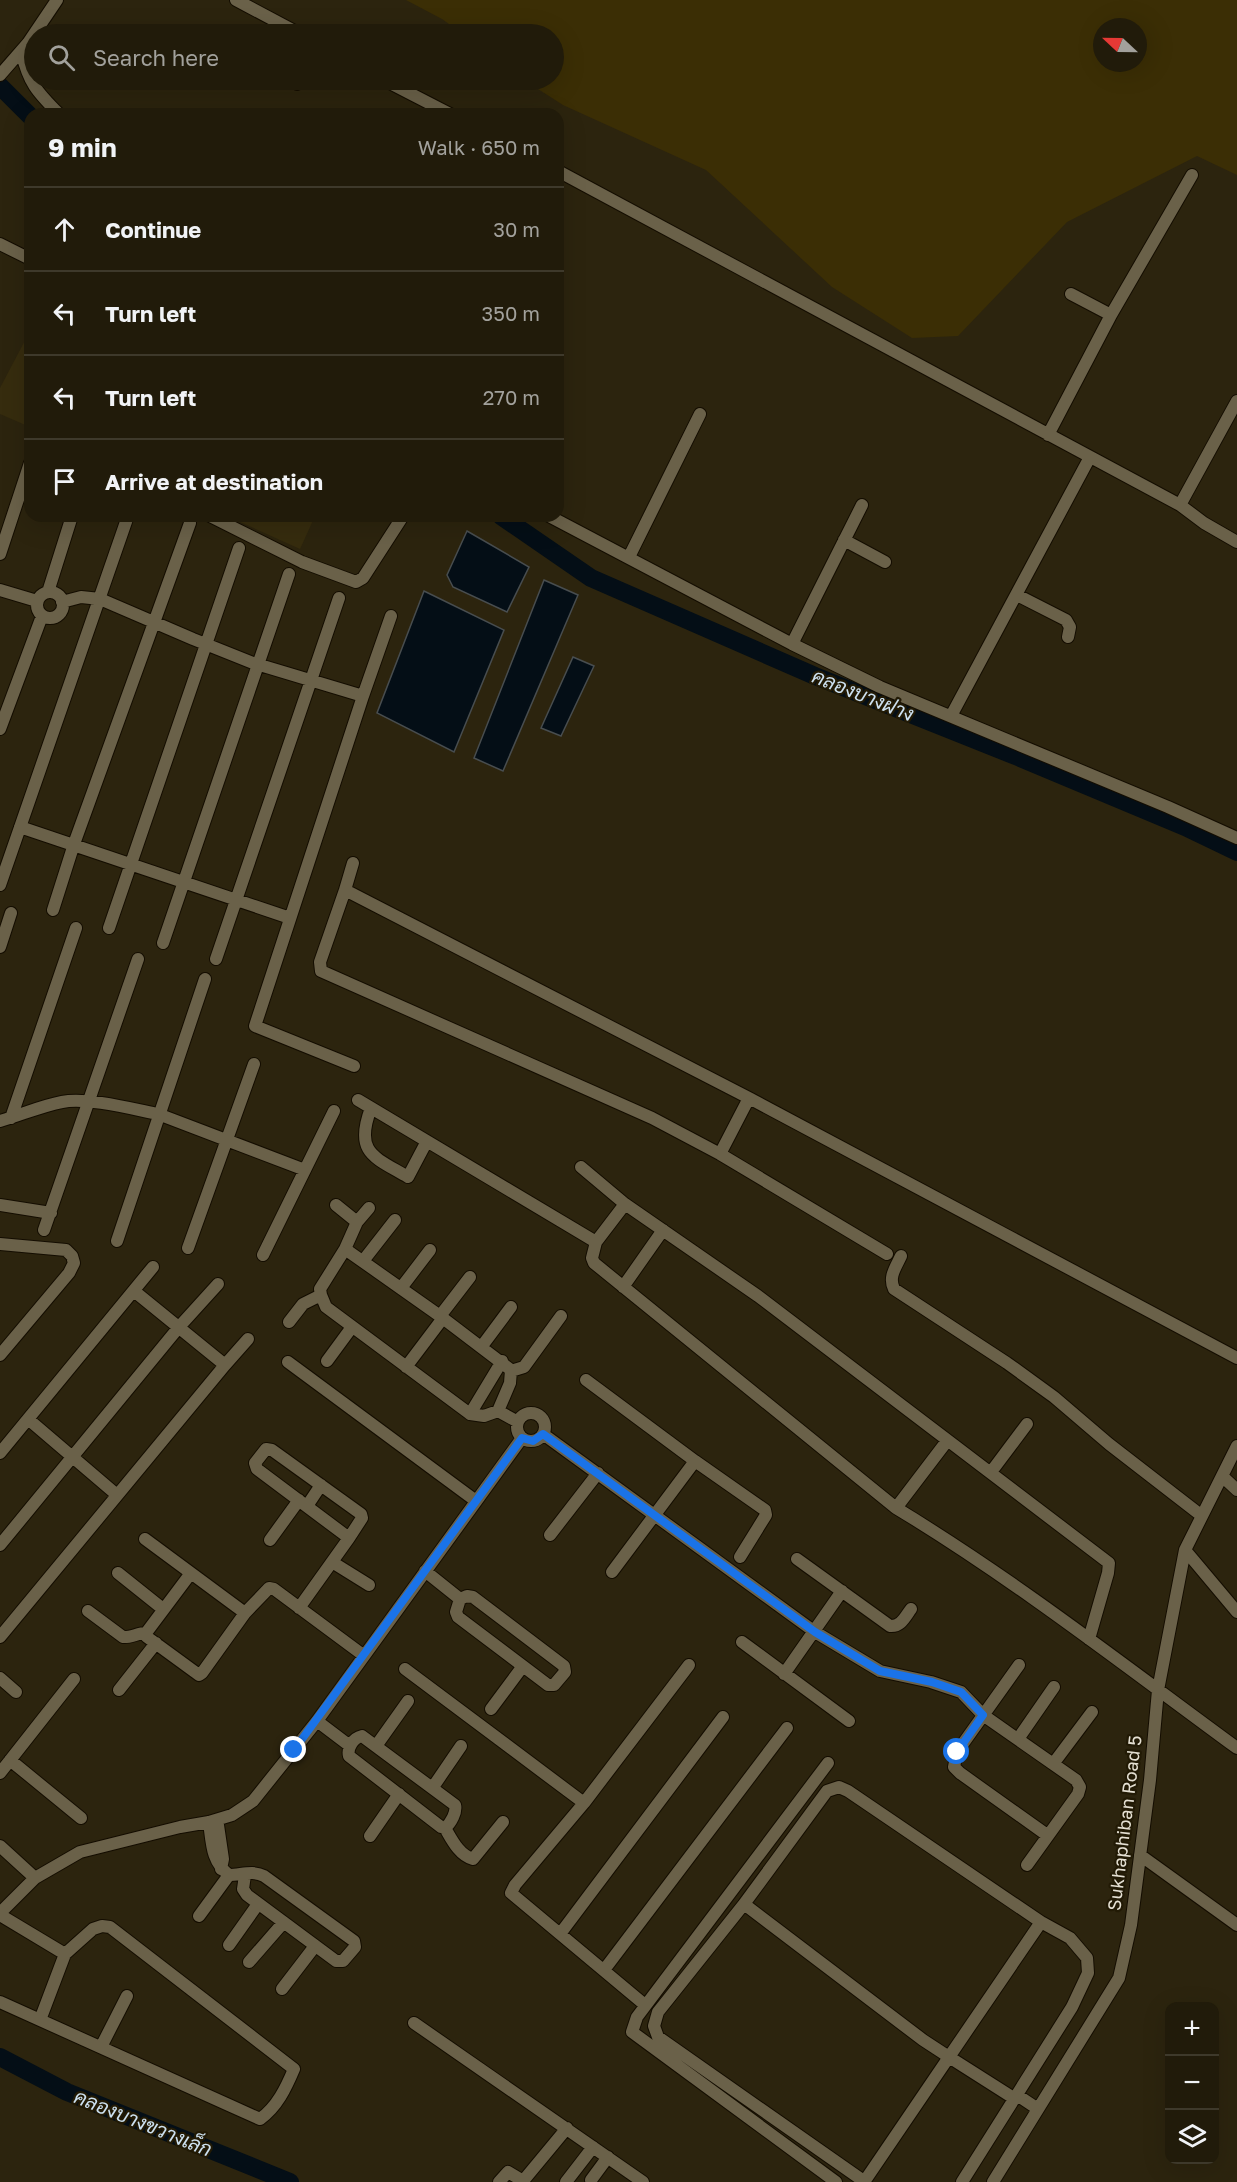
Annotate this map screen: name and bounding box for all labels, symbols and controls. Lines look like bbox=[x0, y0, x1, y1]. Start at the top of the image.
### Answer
north arrow bbox=[1093, 18, 1147, 72]
search box bbox=[24, 24, 564, 90]
icon: search bbox=[45, 41, 78, 74]
text: Search here bbox=[93, 44, 219, 71]
text: 9 min bbox=[48, 132, 117, 163]
text: Walk · 650 m bbox=[418, 135, 540, 159]
icon: ahead bbox=[48, 213, 81, 246]
text: Continue bbox=[105, 216, 201, 243]
text: 30 m bbox=[493, 217, 540, 241]
icon: left bbox=[48, 297, 81, 330]
text: Turn left bbox=[105, 300, 196, 327]
text: 350 m bbox=[482, 301, 540, 325]
icon: left bbox=[48, 381, 81, 414]
text: Turn left bbox=[105, 384, 196, 411]
text: 270 m bbox=[483, 385, 540, 409]
icon: arrive bbox=[48, 465, 81, 498]
text: Arrive at destination bbox=[105, 468, 323, 495]
water label: คลองบางฝาง bbox=[809, 663, 918, 725]
street label: Sukhaphiban Road 5 bbox=[1102, 1734, 1146, 1912]
route end bbox=[280, 1736, 306, 1762]
route start bbox=[943, 1738, 969, 1764]
map controls bbox=[1165, 2002, 1219, 2164]
button: + bbox=[1165, 2002, 1219, 2056]
button: − bbox=[1165, 2056, 1219, 2110]
water label: คลองบางขวางเล็ก bbox=[71, 2082, 216, 2161]
button: layers bbox=[1165, 2110, 1219, 2164]

